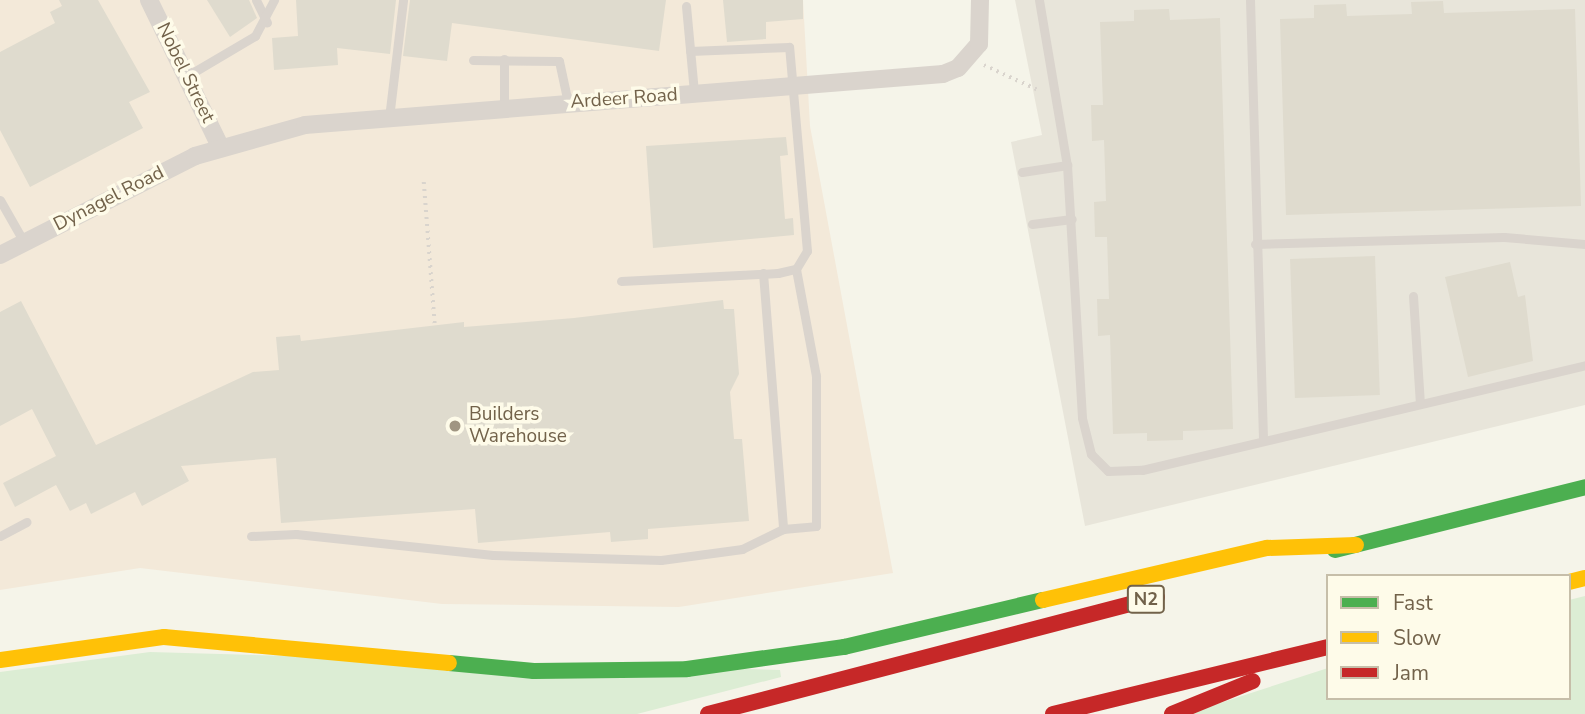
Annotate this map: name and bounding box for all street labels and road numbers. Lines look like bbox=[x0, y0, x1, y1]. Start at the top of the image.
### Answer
street label: Nobel Street bbox=[151, 19, 219, 127]
street label: Ardeer Road bbox=[569, 84, 679, 114]
street label: Dynagel Road bbox=[50, 161, 168, 237]
road number: N2 bbox=[1127, 584, 1165, 614]

